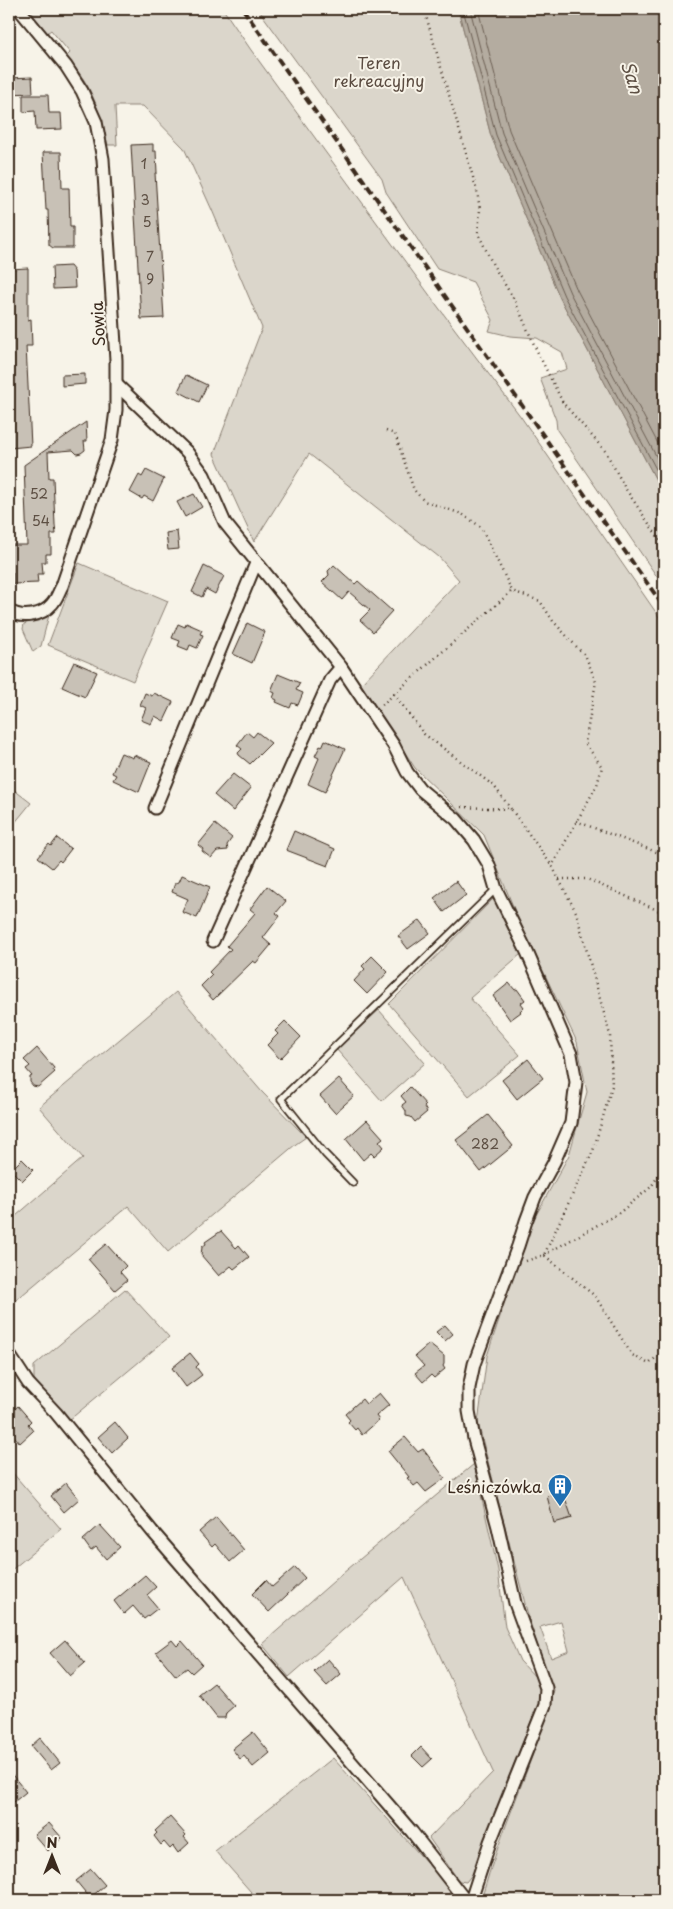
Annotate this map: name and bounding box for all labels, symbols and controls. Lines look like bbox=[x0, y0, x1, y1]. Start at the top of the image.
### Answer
park label: Teren rekreacyjny bbox=[334, 50, 424, 92]
water label: San bbox=[615, 57, 651, 98]
house number: 1 bbox=[141, 153, 147, 174]
house number: 3 bbox=[140, 189, 150, 210]
house number: 5 bbox=[142, 211, 152, 232]
house number: 7 bbox=[146, 246, 154, 267]
house number: 9 bbox=[146, 268, 154, 289]
street label: Sowia bbox=[84, 300, 110, 347]
house number: 52 bbox=[30, 483, 48, 504]
house number: 54 bbox=[32, 510, 50, 531]
house number: 282 bbox=[471, 1133, 499, 1154]
building icon: Leśniczówka bbox=[547, 1473, 573, 1507]
place label: Leśniczówka bbox=[447, 1474, 542, 1498]
north arrow bbox=[28, 1832, 78, 1882]
text: N bbox=[46, 1832, 58, 1853]

